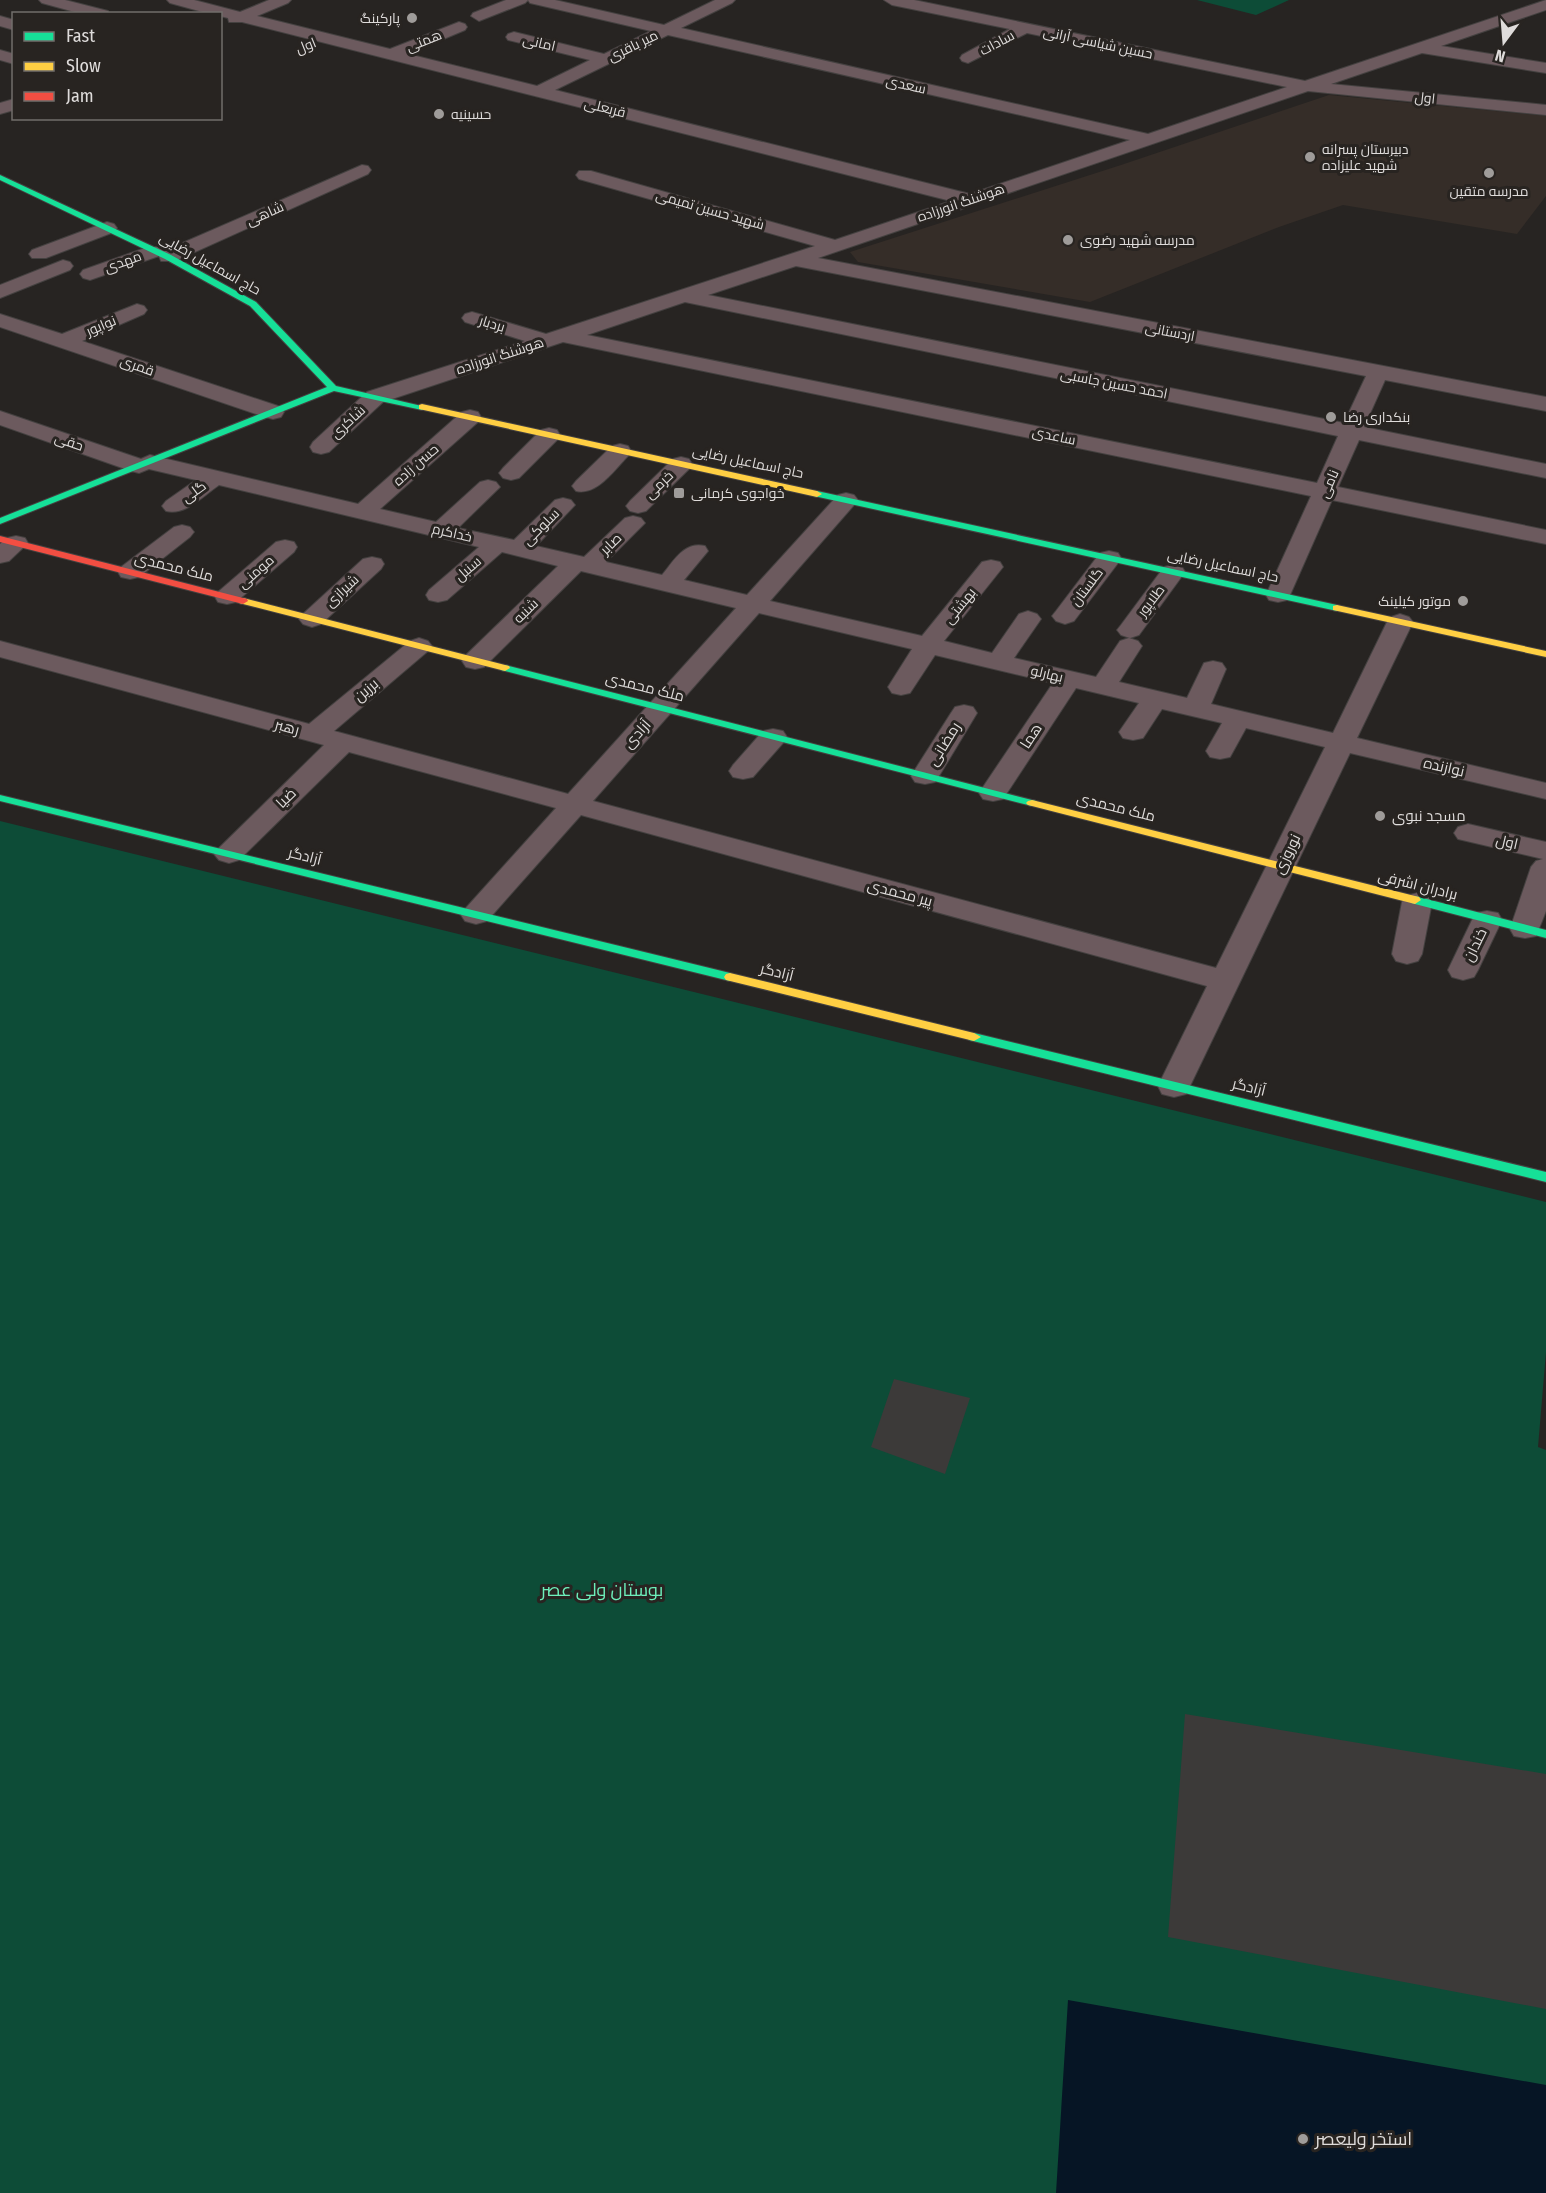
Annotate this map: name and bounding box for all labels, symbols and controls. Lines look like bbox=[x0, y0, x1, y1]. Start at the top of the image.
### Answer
place label: پارکینگ bbox=[360, 10, 400, 28]
marker: پارکینگ bbox=[405, 11, 419, 25]
legend bbox=[12, 12, 222, 120]
north arrow bbox=[1474, 12, 1534, 72]
street label: حسین شیاسی آرانی bbox=[1042, 23, 1154, 63]
text: Fast bbox=[66, 25, 95, 47]
street label: همتی bbox=[404, 26, 444, 56]
street label: میر باقری bbox=[605, 27, 661, 65]
street label: سادات bbox=[977, 27, 1017, 59]
street label: امانی bbox=[521, 31, 557, 55]
street label: اول bbox=[293, 34, 319, 58]
text: N bbox=[1493, 45, 1507, 66]
text: Slow bbox=[66, 55, 101, 77]
street label: سعدی bbox=[884, 72, 928, 98]
text: Jam bbox=[66, 85, 94, 107]
street label: اول bbox=[1414, 88, 1436, 108]
street label: قربعلی bbox=[583, 95, 627, 121]
place label: حسینیه bbox=[451, 106, 491, 123]
marker: حسینیه bbox=[432, 107, 446, 121]
place label: دبیرستان پسرانه شهید علیزاده bbox=[1322, 141, 1409, 174]
marker: دبیرستان پسرانه شهید علیزاده bbox=[1303, 150, 1317, 164]
marker: مدرسه متقین bbox=[1482, 166, 1496, 180]
street label: هوشنگ انورزاده bbox=[915, 180, 1007, 226]
place label: مدرسه متقین bbox=[1449, 183, 1529, 200]
street label: شهید حسین تمیمی bbox=[654, 186, 766, 234]
street label: شاهی bbox=[244, 198, 286, 230]
street label: حاج اسماعیل رضایی bbox=[156, 229, 264, 299]
place label: مدرسه شهید رضوی bbox=[1080, 232, 1195, 249]
marker: مدرسه شهید رضوی bbox=[1061, 233, 1075, 247]
street label: مهدی bbox=[102, 247, 144, 277]
street label: نواپور bbox=[82, 312, 119, 341]
street label: بردبار bbox=[476, 312, 507, 336]
street label: اردستانی bbox=[1144, 319, 1196, 345]
street label: هوشنگ انورزاده bbox=[454, 334, 546, 378]
street label: قمری bbox=[118, 352, 156, 380]
street label: احمد حسین جاسبی bbox=[1059, 365, 1169, 403]
street label: شاکری bbox=[327, 402, 369, 442]
place label: بنکداری رضا bbox=[1343, 409, 1410, 426]
marker: بنکداری رضا bbox=[1324, 410, 1338, 424]
street label: ساعدی bbox=[1031, 423, 1077, 449]
street label: حقی bbox=[52, 429, 86, 455]
street label: حسن زاده bbox=[390, 441, 442, 489]
street label: حاج اسماعیل رضایی bbox=[691, 442, 805, 482]
street label: خرمی bbox=[641, 467, 677, 503]
street label: نامی bbox=[1315, 467, 1343, 501]
street label: گلی bbox=[178, 477, 210, 507]
place label: خواجوی کرمانی bbox=[691, 485, 785, 502]
marker: خواجوی کرمانی bbox=[672, 486, 686, 500]
street label: سلوکی bbox=[519, 505, 563, 549]
street label: خداکرم bbox=[430, 520, 474, 547]
street label: صابر bbox=[596, 530, 625, 559]
street label: حاج اسماعیل رضایی bbox=[1166, 546, 1280, 586]
street label: ملک محمدی bbox=[133, 549, 215, 586]
street label: مومنی bbox=[234, 552, 278, 592]
street label: سنبل bbox=[451, 553, 485, 585]
street label: گلستان bbox=[1067, 565, 1107, 609]
street label: شیرازی bbox=[322, 571, 362, 611]
street label: طلاپور bbox=[1133, 582, 1169, 622]
street label: بهشتی bbox=[940, 585, 980, 627]
place label: موتور کیلینک bbox=[1378, 593, 1451, 610]
marker: موتور کیلینک bbox=[1456, 594, 1470, 608]
street label: شنبه bbox=[510, 595, 542, 627]
street label: بهارلو bbox=[1029, 662, 1065, 686]
street label: ملک محمدی bbox=[604, 669, 686, 706]
street label: برزین bbox=[350, 674, 383, 706]
street label: رهبر bbox=[272, 715, 301, 739]
street label: آزادی bbox=[619, 716, 655, 753]
street label: رمضانی bbox=[924, 719, 965, 770]
street label: هما bbox=[1016, 720, 1046, 752]
street label: نوازنده bbox=[1422, 754, 1466, 780]
street label: ضیا bbox=[272, 784, 300, 812]
street label: ملک محمدی bbox=[1075, 789, 1157, 826]
place label: مسجد نبوی bbox=[1392, 807, 1466, 826]
marker: مسجد نبوی bbox=[1373, 809, 1387, 823]
street label: نوروزی bbox=[1270, 831, 1305, 877]
street label: اول bbox=[1494, 831, 1520, 853]
street label: آزادگر bbox=[285, 843, 324, 869]
street label: برادران اشرفی bbox=[1376, 866, 1460, 905]
street label: پیر محمدی bbox=[865, 876, 935, 911]
street label: خندان bbox=[1459, 925, 1492, 965]
street label: آزادگر bbox=[757, 959, 796, 985]
street label: آزادگر bbox=[1229, 1074, 1268, 1100]
park label: بوستان ولی عصر bbox=[540, 1579, 663, 1601]
place label: استخر ولیعصر bbox=[1314, 2128, 1412, 2150]
marker: استخر ولیعصر bbox=[1296, 2132, 1310, 2146]

